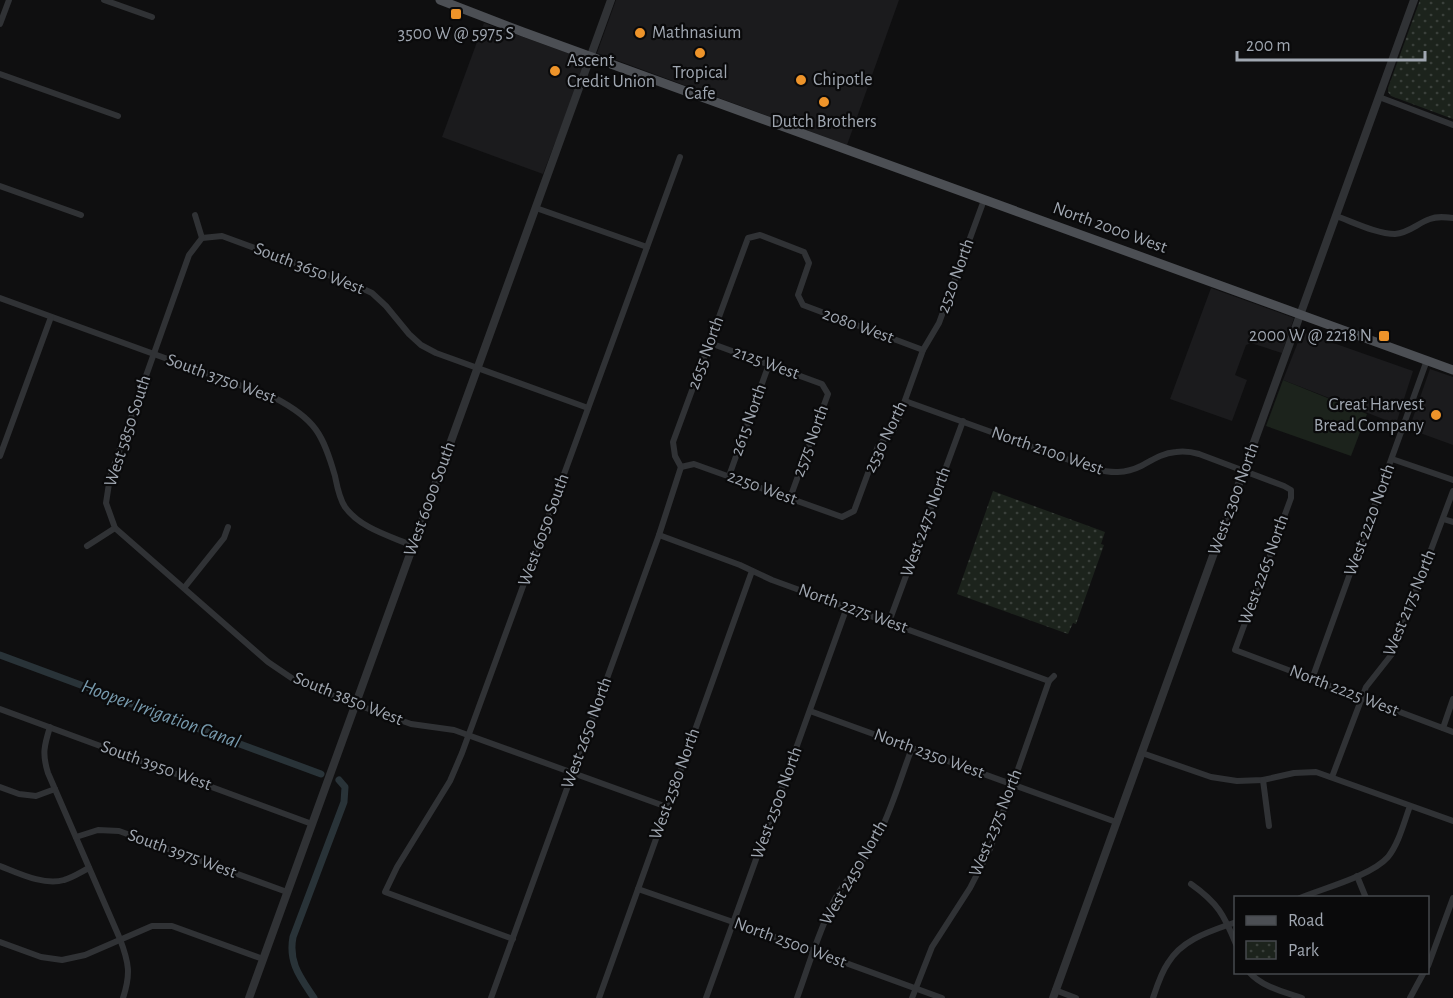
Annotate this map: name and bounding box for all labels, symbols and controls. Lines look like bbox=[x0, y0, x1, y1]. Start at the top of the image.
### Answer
marker: 3500 W @ 5975 S bbox=[449, 7, 463, 21]
place label: Mathnasium bbox=[652, 24, 741, 42]
scale bar bbox=[1237, 24, 1424, 62]
place label: 3500 W @ 5975 S bbox=[398, 25, 514, 43]
marker: Mathnasium bbox=[633, 26, 647, 40]
text: 200 m bbox=[1246, 37, 1291, 55]
marker: Tropical Cafe bbox=[693, 46, 707, 60]
place label: Ascent Credit Union bbox=[567, 52, 655, 91]
marker: Ascent Credit Union bbox=[548, 64, 562, 78]
place label: Tropical Cafe bbox=[672, 64, 728, 103]
place label: Chipotle bbox=[813, 71, 873, 89]
marker: Chipotle bbox=[794, 73, 808, 87]
marker: Dutch Brothers bbox=[817, 95, 831, 109]
place label: Dutch Brothers bbox=[771, 113, 877, 131]
street label: North 2000 West bbox=[1050, 199, 1170, 257]
street label: 2520 North bbox=[934, 236, 978, 316]
street label: South 3650 West bbox=[252, 240, 367, 298]
street label: 2080 West bbox=[820, 305, 896, 347]
street label: 2655 North bbox=[685, 314, 727, 392]
place label: 2000 W @ 2218 N bbox=[1249, 327, 1372, 345]
marker: 2000 W @ 2218 N bbox=[1377, 329, 1391, 343]
street label: 2125 West bbox=[730, 343, 802, 383]
street label: South 3750 West bbox=[164, 351, 278, 407]
street label: West 5850 South bbox=[101, 373, 155, 489]
street label: 2615 North bbox=[728, 382, 770, 458]
place label: Great Harvest Bread Company bbox=[1314, 396, 1424, 435]
street label: 2530 North bbox=[861, 398, 911, 476]
street label: 2575 North bbox=[790, 403, 832, 479]
marker: Great Harvest Bread Company bbox=[1429, 408, 1443, 422]
street label: North 2100 West bbox=[989, 423, 1105, 479]
street label: West 6000 South bbox=[401, 439, 459, 559]
street label: West 2300 North bbox=[1205, 440, 1263, 558]
street label: West 2220 North bbox=[1341, 462, 1399, 578]
street label: West 2475 North bbox=[898, 465, 954, 579]
street label: 2250 West bbox=[725, 467, 799, 509]
street label: West 6050 South bbox=[515, 471, 573, 589]
street label: West 2265 North bbox=[1236, 513, 1292, 627]
street label: West 2175 North bbox=[1381, 547, 1439, 659]
street label: North 2275 West bbox=[796, 581, 910, 637]
street label: North 2225 West bbox=[1287, 662, 1401, 720]
street label: South 3850 West bbox=[291, 669, 405, 729]
street label: West 2650 North bbox=[559, 675, 615, 791]
water label: Hooper Irrigation Canal bbox=[79, 676, 243, 752]
street label: West 2580 North bbox=[647, 726, 703, 842]
street label: North 2350 West bbox=[871, 726, 987, 782]
street label: South 3950 West bbox=[98, 738, 214, 794]
street label: West 2500 North bbox=[748, 744, 806, 862]
street label: West 2375 North bbox=[966, 767, 1026, 879]
street label: West 2450 North bbox=[817, 818, 891, 928]
street label: South 3975 West bbox=[125, 826, 239, 882]
legend bbox=[1234, 896, 1429, 974]
text: Road bbox=[1288, 912, 1324, 930]
street label: North 2500 West bbox=[731, 914, 849, 972]
text: Park bbox=[1288, 942, 1320, 960]

